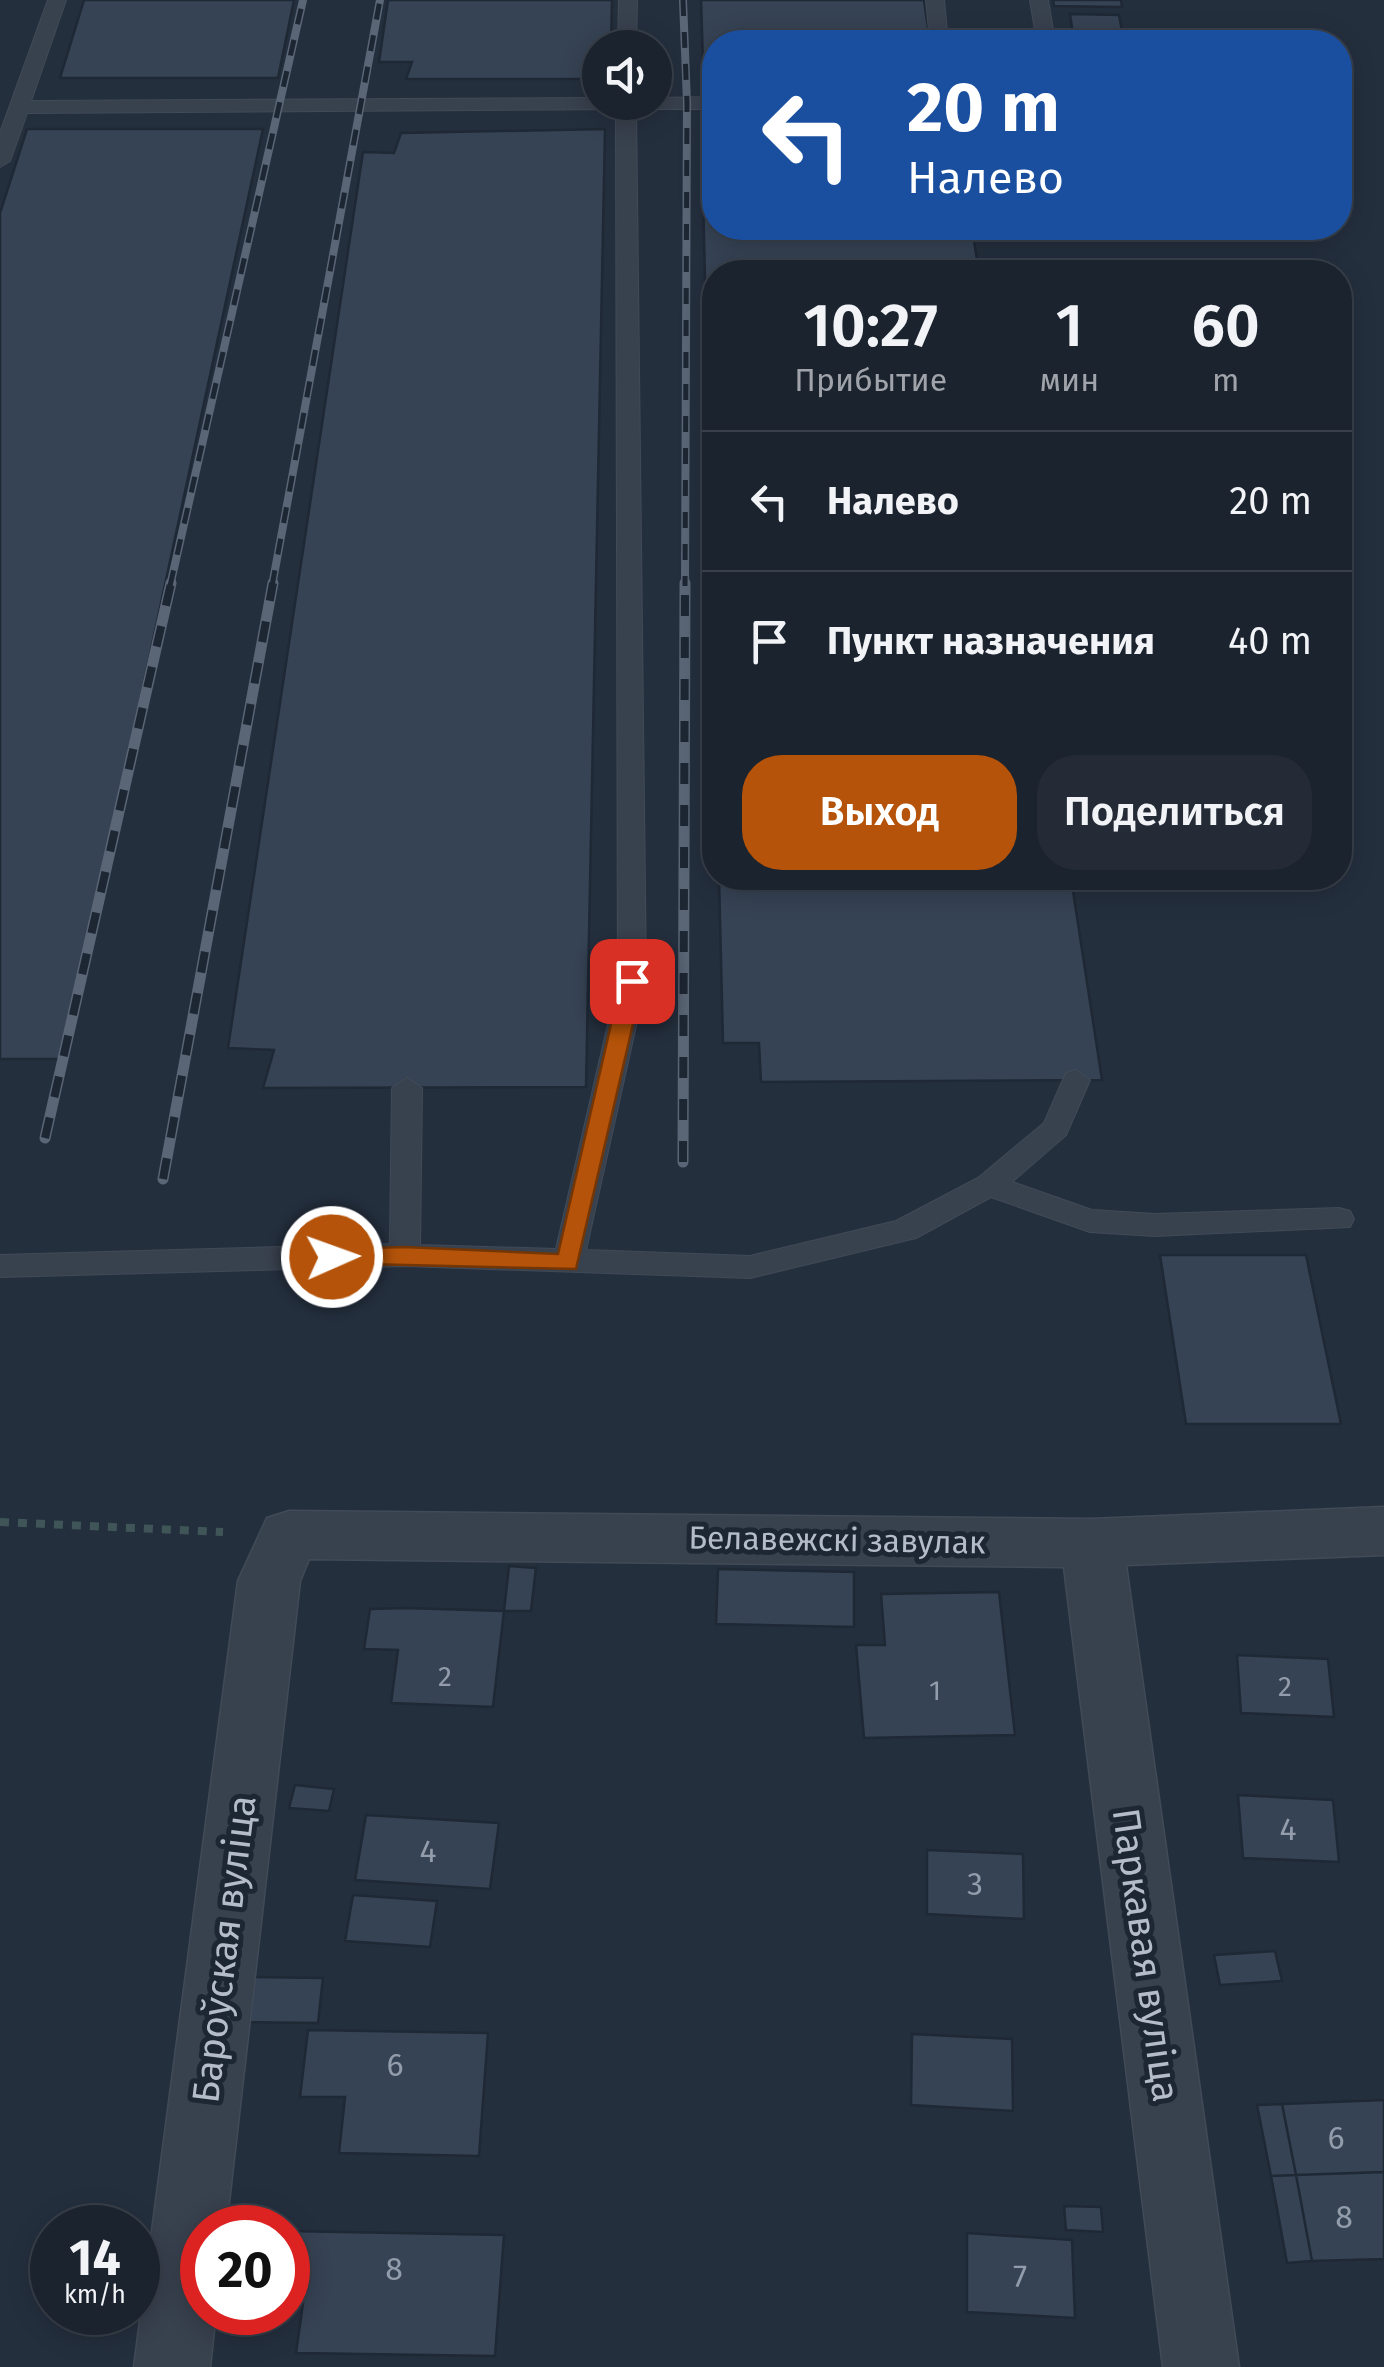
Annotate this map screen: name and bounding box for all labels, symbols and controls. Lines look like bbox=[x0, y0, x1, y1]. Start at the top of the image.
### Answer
map controls bbox=[582, 30, 672, 120]
button: sound bbox=[582, 30, 672, 120]
text: 20 m bbox=[907, 66, 1060, 150]
icon: left bbox=[742, 70, 872, 200]
text: Налево bbox=[907, 151, 1064, 205]
text: 10:27 bbox=[804, 290, 938, 362]
text: 1 bbox=[1056, 290, 1083, 362]
text: 60 bbox=[1192, 290, 1260, 362]
text: Прибытие bbox=[794, 361, 947, 399]
text: мин bbox=[1040, 361, 1099, 399]
text: m bbox=[1212, 361, 1239, 399]
icon: left bbox=[742, 474, 797, 529]
text: Налево bbox=[827, 478, 959, 524]
text: 20 m bbox=[1229, 478, 1312, 524]
icon: arrive bbox=[742, 614, 797, 669]
text: Пункт назначения bbox=[827, 618, 1155, 664]
text: 40 m bbox=[1228, 618, 1312, 664]
button: Выход bbox=[742, 755, 1017, 870]
button: Поделиться bbox=[1037, 755, 1312, 870]
pin bbox=[590, 939, 675, 1024]
icon: arrive bbox=[605, 954, 660, 1009]
position arrow bbox=[280, 1205, 384, 1309]
street label: Белавежскі завулак bbox=[688, 1518, 986, 1562]
house number: 2 bbox=[438, 1660, 452, 1693]
house number: 2 bbox=[1278, 1670, 1292, 1703]
house number: 1 bbox=[929, 1674, 941, 1707]
street label: Бароўская вуліца bbox=[182, 1793, 266, 2105]
street label: Паркавая вуліца bbox=[1103, 1805, 1189, 2105]
house number: 4 bbox=[1279, 1810, 1297, 1848]
house number: 4 bbox=[419, 1832, 437, 1870]
house number: 3 bbox=[967, 1865, 983, 1903]
house number: 6 bbox=[386, 2046, 404, 2084]
house number: 6 bbox=[1327, 2119, 1345, 2157]
house number: 8 bbox=[1335, 2198, 1353, 2236]
speed limit sign: 20 bbox=[180, 2205, 310, 2335]
text: 14 bbox=[69, 2228, 121, 2288]
house number: 8 bbox=[385, 2250, 403, 2288]
house number: 7 bbox=[1013, 2257, 1027, 2295]
text: km/h bbox=[64, 2280, 126, 2310]

